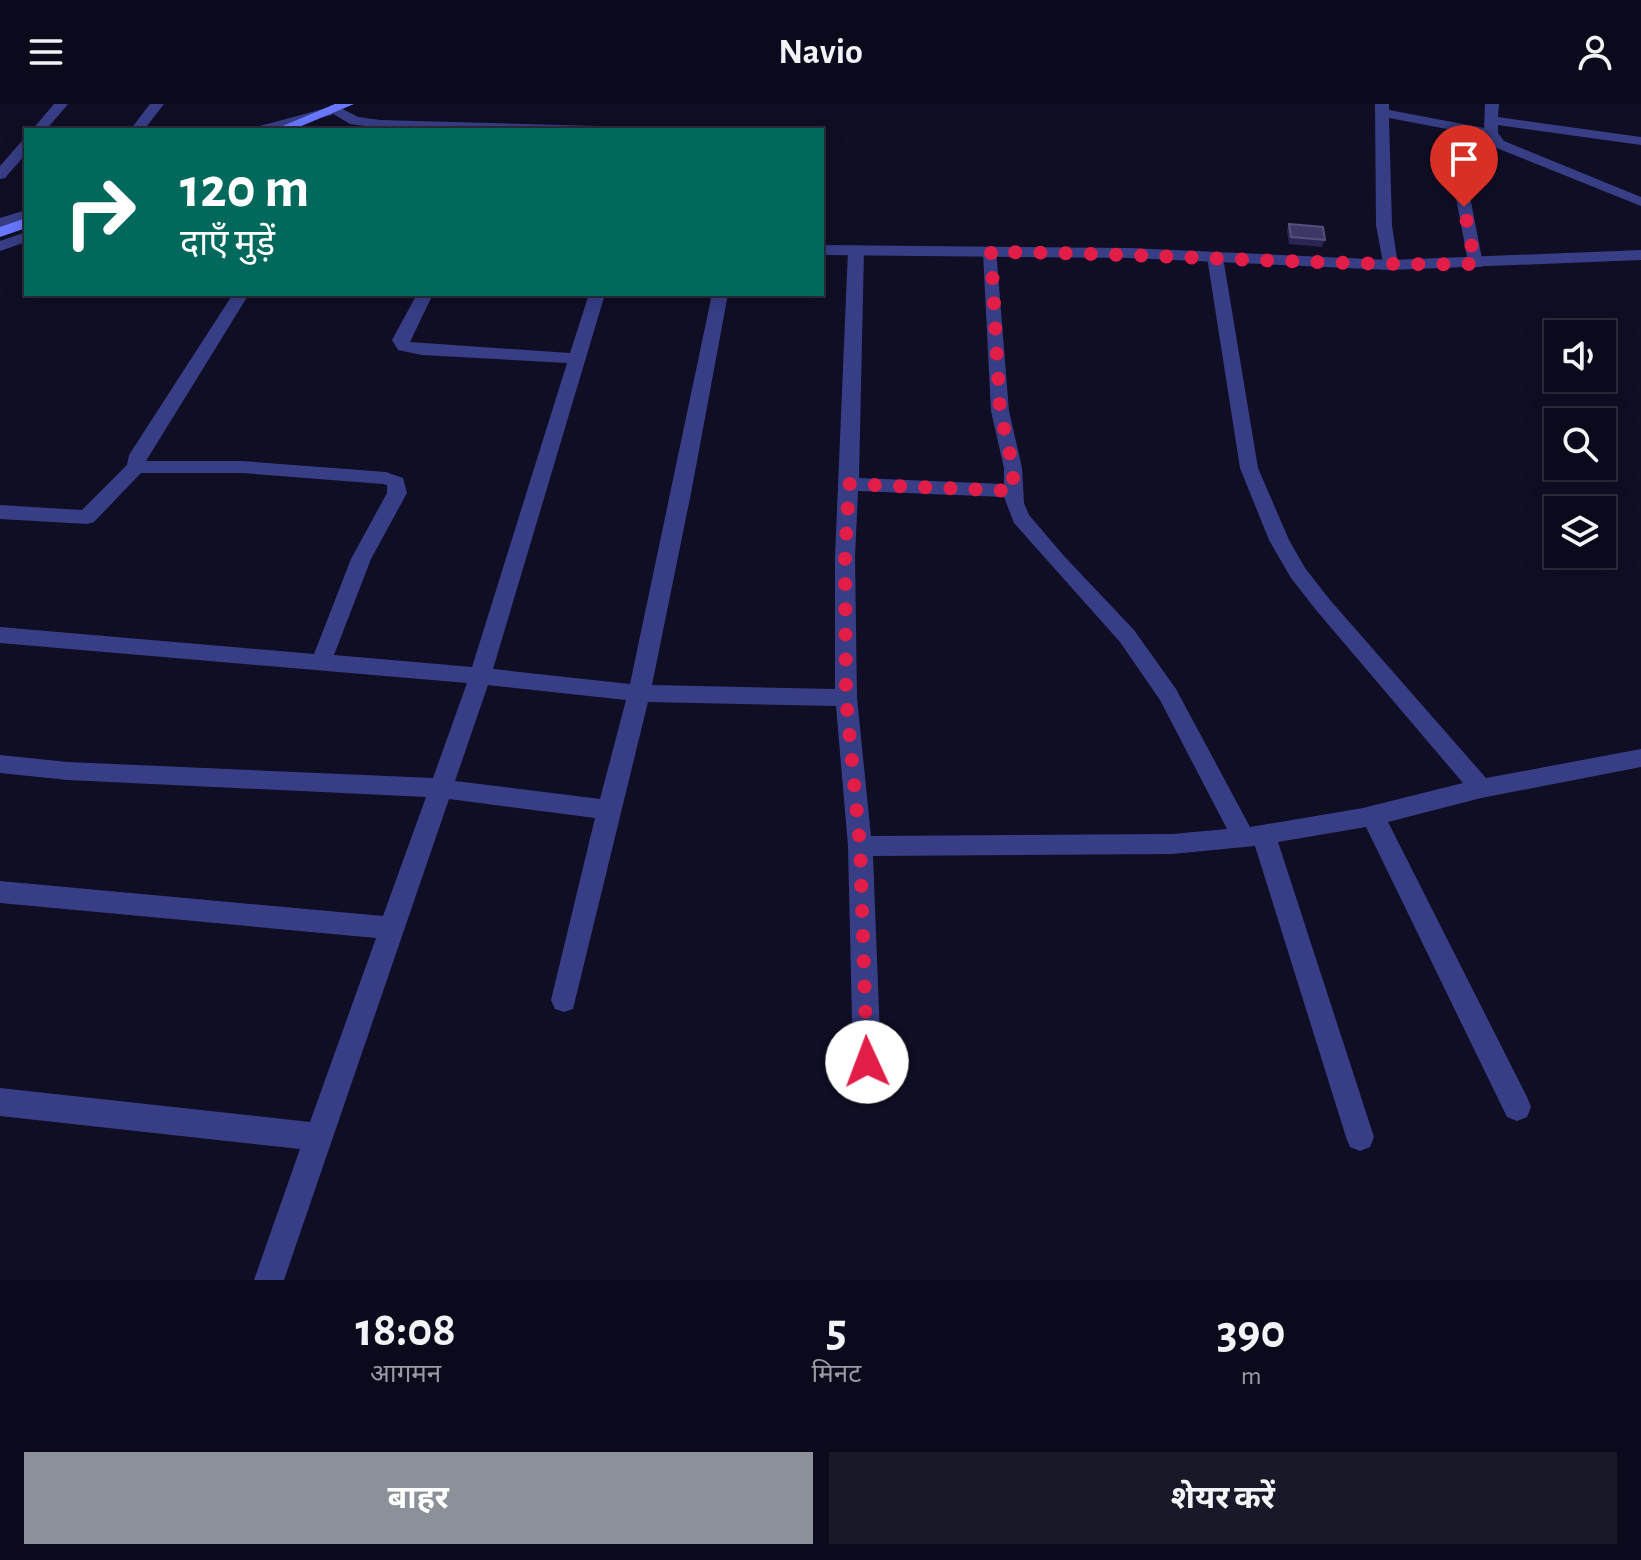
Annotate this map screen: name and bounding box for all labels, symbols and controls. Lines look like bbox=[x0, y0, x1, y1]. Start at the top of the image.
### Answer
icon: menu bbox=[24, 30, 68, 74]
icon: person bbox=[1573, 30, 1617, 74]
text: Navio bbox=[778, 34, 863, 70]
pin bbox=[1430, 125, 1498, 207]
icon: arrive bbox=[1442, 137, 1486, 181]
icon: right bbox=[48, 160, 152, 264]
text: 120 m bbox=[180, 161, 309, 217]
text: दाएँ मुड़ें bbox=[180, 226, 275, 262]
map controls bbox=[1544, 320, 1616, 568]
button: sound bbox=[1544, 320, 1616, 392]
button: search bbox=[1544, 408, 1616, 480]
button: layers bbox=[1544, 496, 1616, 568]
position arrow bbox=[825, 1020, 909, 1104]
text: 18:08 bbox=[355, 1307, 456, 1355]
text: 5 bbox=[826, 1307, 847, 1355]
text: 390 bbox=[1217, 1309, 1286, 1357]
text: आगमन bbox=[370, 1361, 441, 1387]
text: मिनट bbox=[811, 1361, 861, 1387]
text: m bbox=[1241, 1363, 1262, 1389]
button: बाहर bbox=[24, 1452, 813, 1544]
button: शेयर करें bbox=[829, 1452, 1617, 1544]

